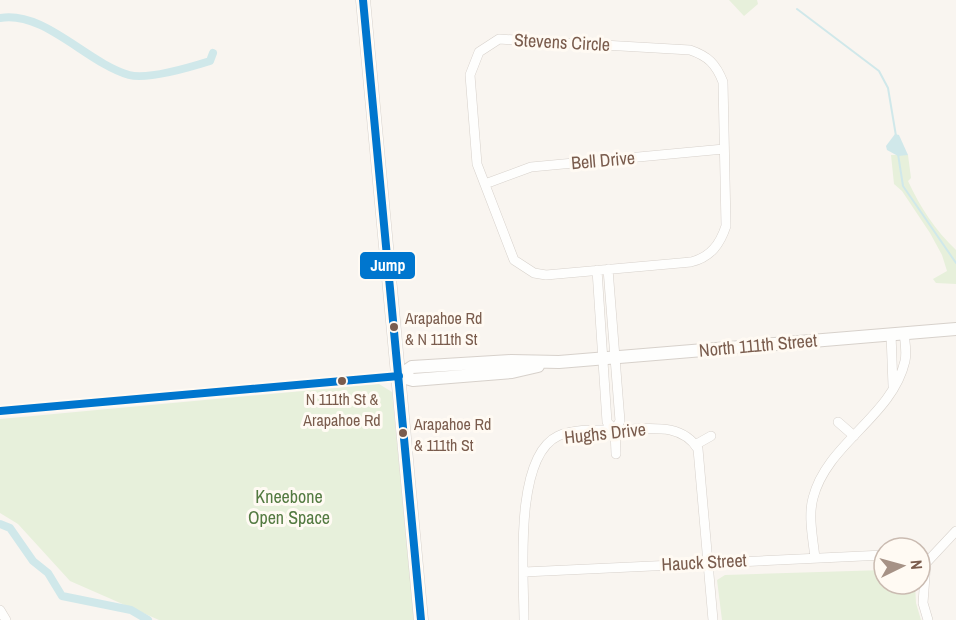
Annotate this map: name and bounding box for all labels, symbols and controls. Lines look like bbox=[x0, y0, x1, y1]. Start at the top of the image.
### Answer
street label: Stevens Circle bbox=[513, 27, 611, 57]
street label: Bell Drive bbox=[570, 145, 636, 175]
line badge: Jump bbox=[359, 251, 416, 280]
text: Jump bbox=[371, 254, 406, 276]
place label: Arapahoe Rd & N 111th St bbox=[404, 307, 482, 350]
marker: Arapahoe Rd & N 111th St bbox=[388, 321, 400, 333]
street label: North 111th Street bbox=[698, 327, 818, 363]
marker: N 111th St & Arapahoe Rd bbox=[336, 375, 348, 387]
place label: N 111th St & Arapahoe Rd bbox=[302, 388, 381, 431]
place label: Arapahoe Rd & 111th St bbox=[413, 413, 491, 456]
street label: Hughs Drive bbox=[563, 416, 647, 450]
marker: Arapahoe Rd & 111th St bbox=[397, 427, 409, 439]
park label: Kneebone Open Space bbox=[248, 484, 330, 530]
north arrow bbox=[872, 536, 932, 596]
street label: Hauck Street bbox=[661, 547, 747, 577]
text: N bbox=[906, 559, 928, 570]

